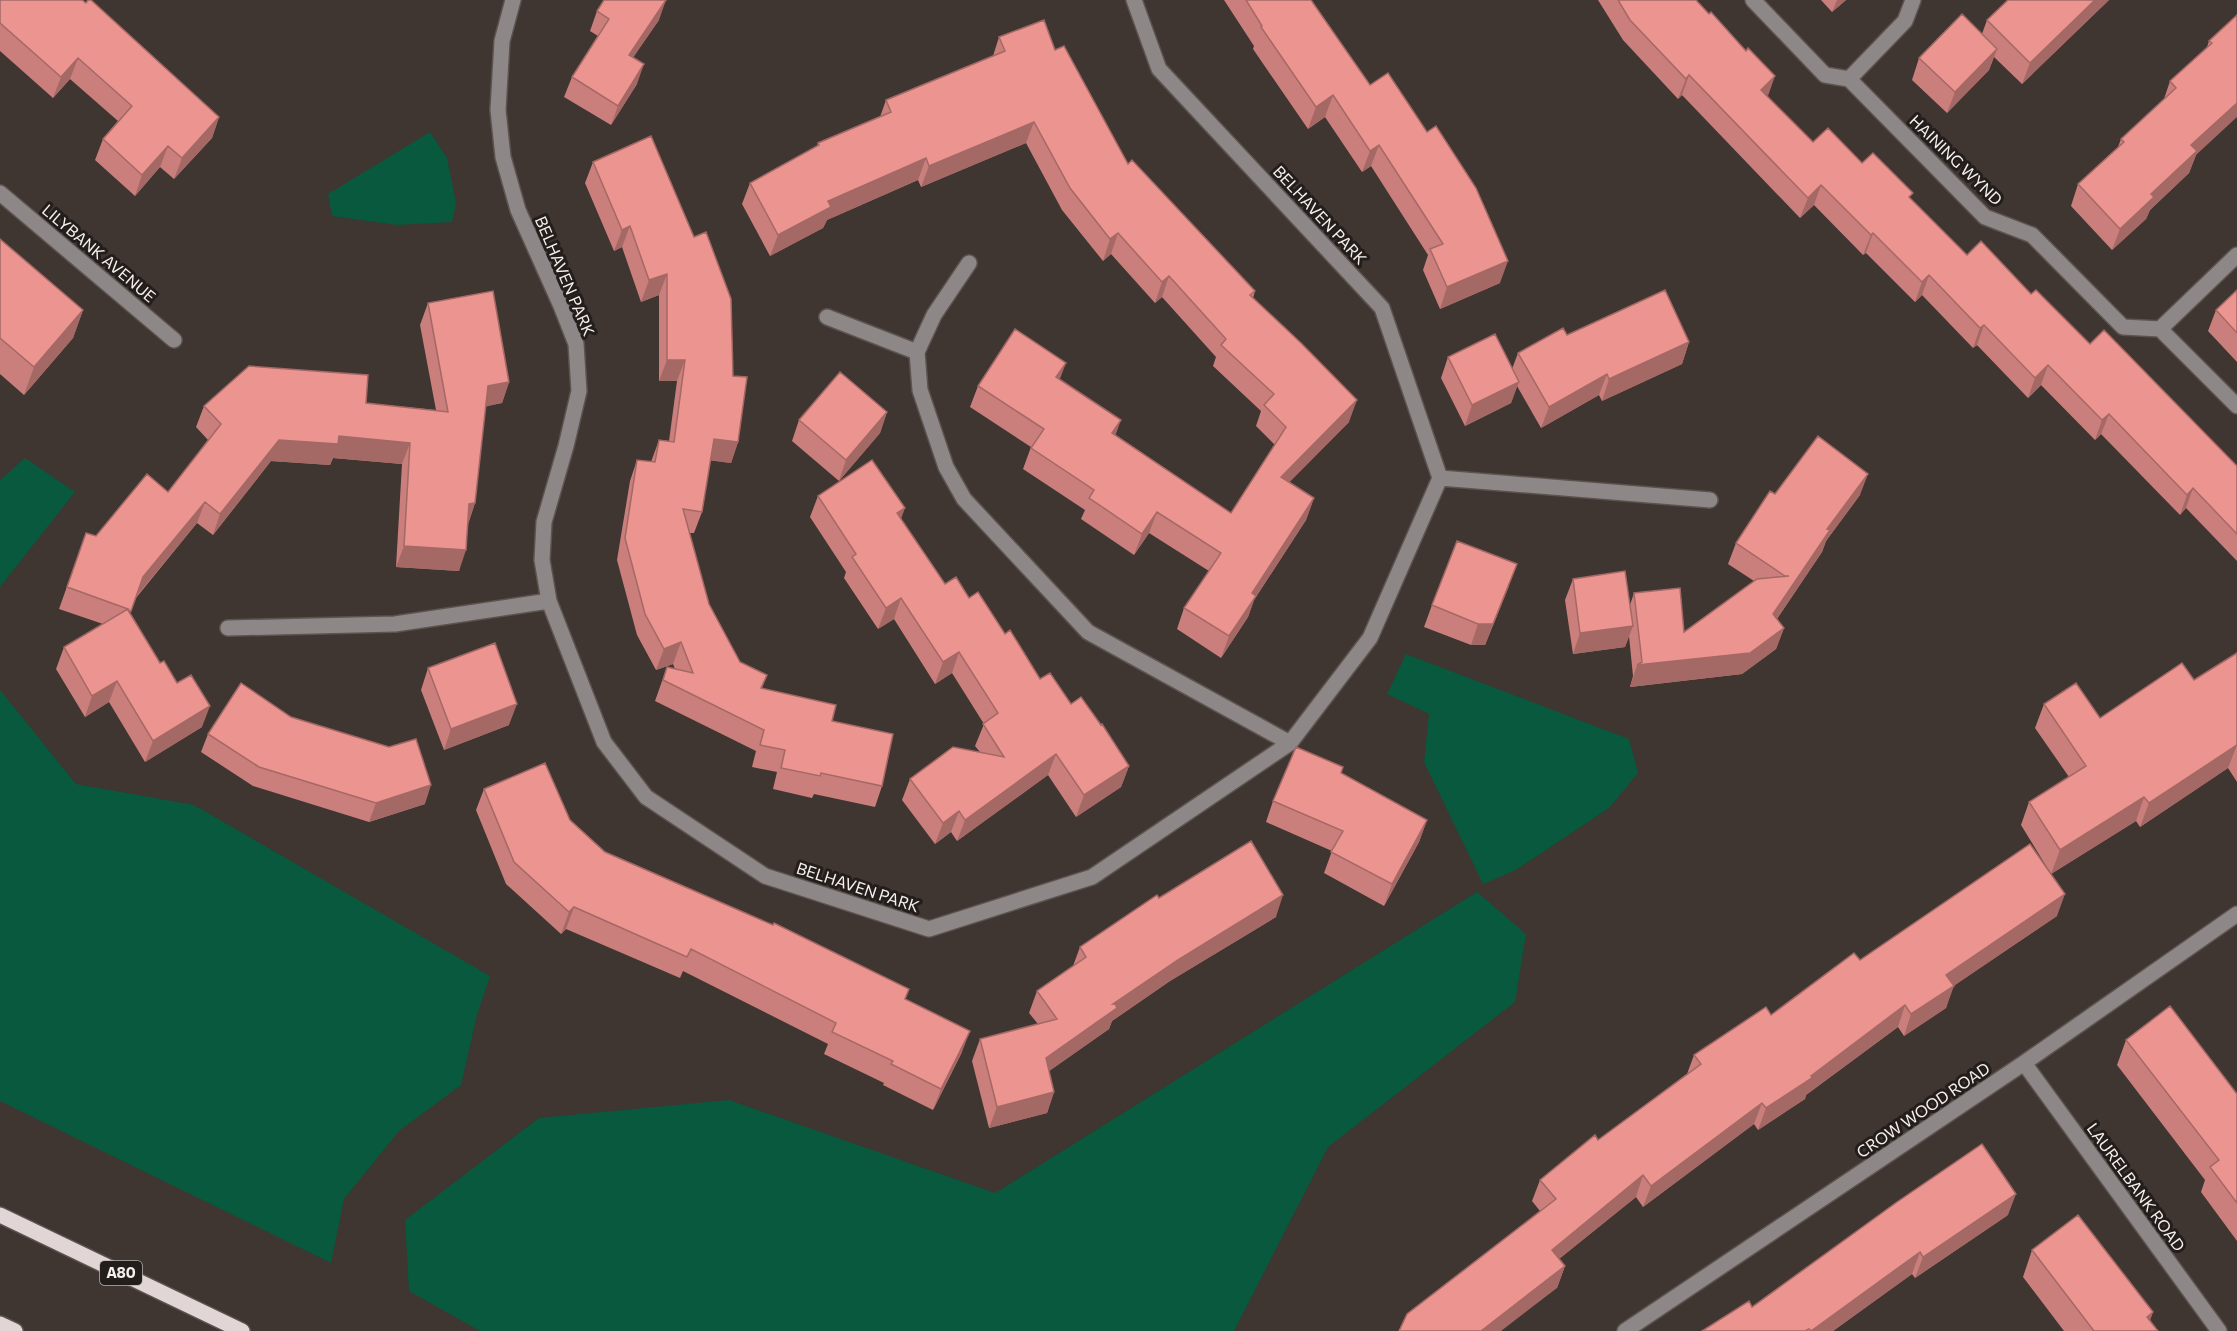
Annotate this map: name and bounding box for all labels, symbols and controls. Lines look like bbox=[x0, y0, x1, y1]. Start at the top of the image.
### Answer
street label: HAINING WYND bbox=[1906, 111, 2007, 209]
street label: BELHAVEN PARK bbox=[1270, 161, 1371, 268]
street label: LILYBANK AVENUE bbox=[39, 200, 160, 306]
street label: BELHAVEN PARK bbox=[532, 213, 599, 339]
street label: BELHAVEN PARK bbox=[794, 858, 922, 915]
street label: CROW WOOD ROAD bbox=[1853, 1058, 1993, 1161]
street label: LAURELBANK ROAD bbox=[2084, 1119, 2189, 1255]
road number: A80 bbox=[100, 1261, 142, 1285]

